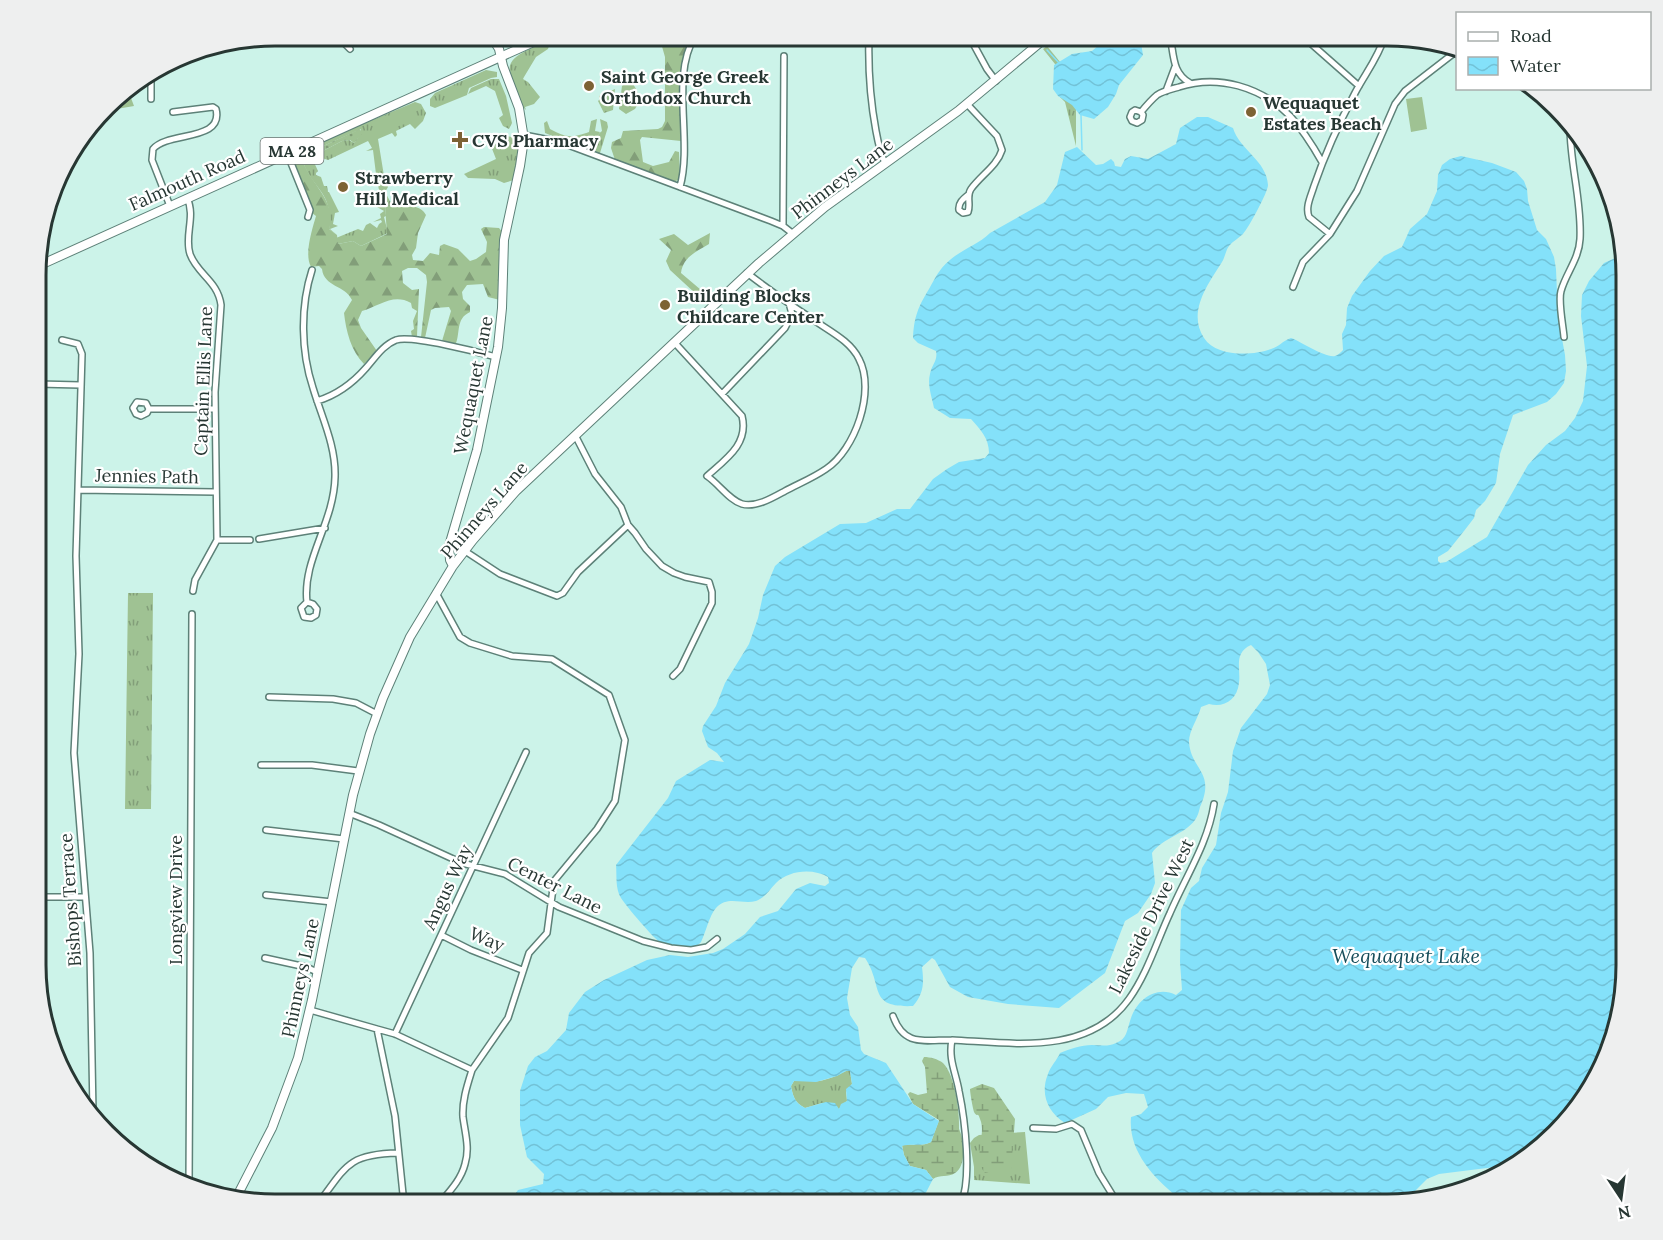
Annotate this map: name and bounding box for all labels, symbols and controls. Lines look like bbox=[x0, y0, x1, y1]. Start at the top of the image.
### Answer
legend bbox=[1456, 12, 1651, 90]
text: Road bbox=[1510, 24, 1552, 47]
text: Water bbox=[1510, 54, 1561, 77]
place label: Saint George Greek Orthodox Church bbox=[601, 65, 769, 109]
marker: Saint George Greek Orthodox Church bbox=[582, 79, 596, 93]
place label: Wequaquet Estates Beach bbox=[1263, 91, 1382, 135]
marker: Wequaquet Estates Beach bbox=[1244, 105, 1258, 119]
place label: CVS Pharmacy bbox=[472, 129, 598, 152]
street label: Phinneys Lane bbox=[787, 132, 898, 224]
marker: CVS Pharmacy bbox=[453, 133, 467, 147]
road number: MA 28 bbox=[260, 138, 324, 164]
street label: Falmouth Road bbox=[125, 144, 249, 216]
place label: Strawberry Hill Medical bbox=[355, 166, 459, 210]
marker: Strawberry Hill Medical bbox=[336, 180, 350, 194]
place label: Building Blocks Childcare Center bbox=[677, 284, 824, 328]
marker: Building Blocks Childcare Center bbox=[658, 298, 672, 312]
street label: Captain Ellis Lane bbox=[189, 306, 217, 456]
street label: Wequaquet Lane bbox=[448, 314, 498, 456]
street label: Phinneys Lane bbox=[435, 456, 533, 563]
street label: Jennies Path bbox=[94, 464, 199, 488]
street label: Bishops Terrace bbox=[54, 832, 86, 968]
street label: Longview Drive bbox=[164, 835, 187, 965]
street label: Lakeside Drive West bbox=[1103, 835, 1199, 997]
street label: Angus Way bbox=[417, 840, 477, 934]
street label: Center Lane bbox=[504, 851, 606, 919]
street label: Phinneys Lane bbox=[276, 916, 324, 1040]
street label: Way bbox=[466, 921, 508, 957]
water label: Wequaquet Lake bbox=[1332, 943, 1480, 968]
north arrow bbox=[1591, 1168, 1651, 1228]
text: N bbox=[1616, 1201, 1633, 1224]

